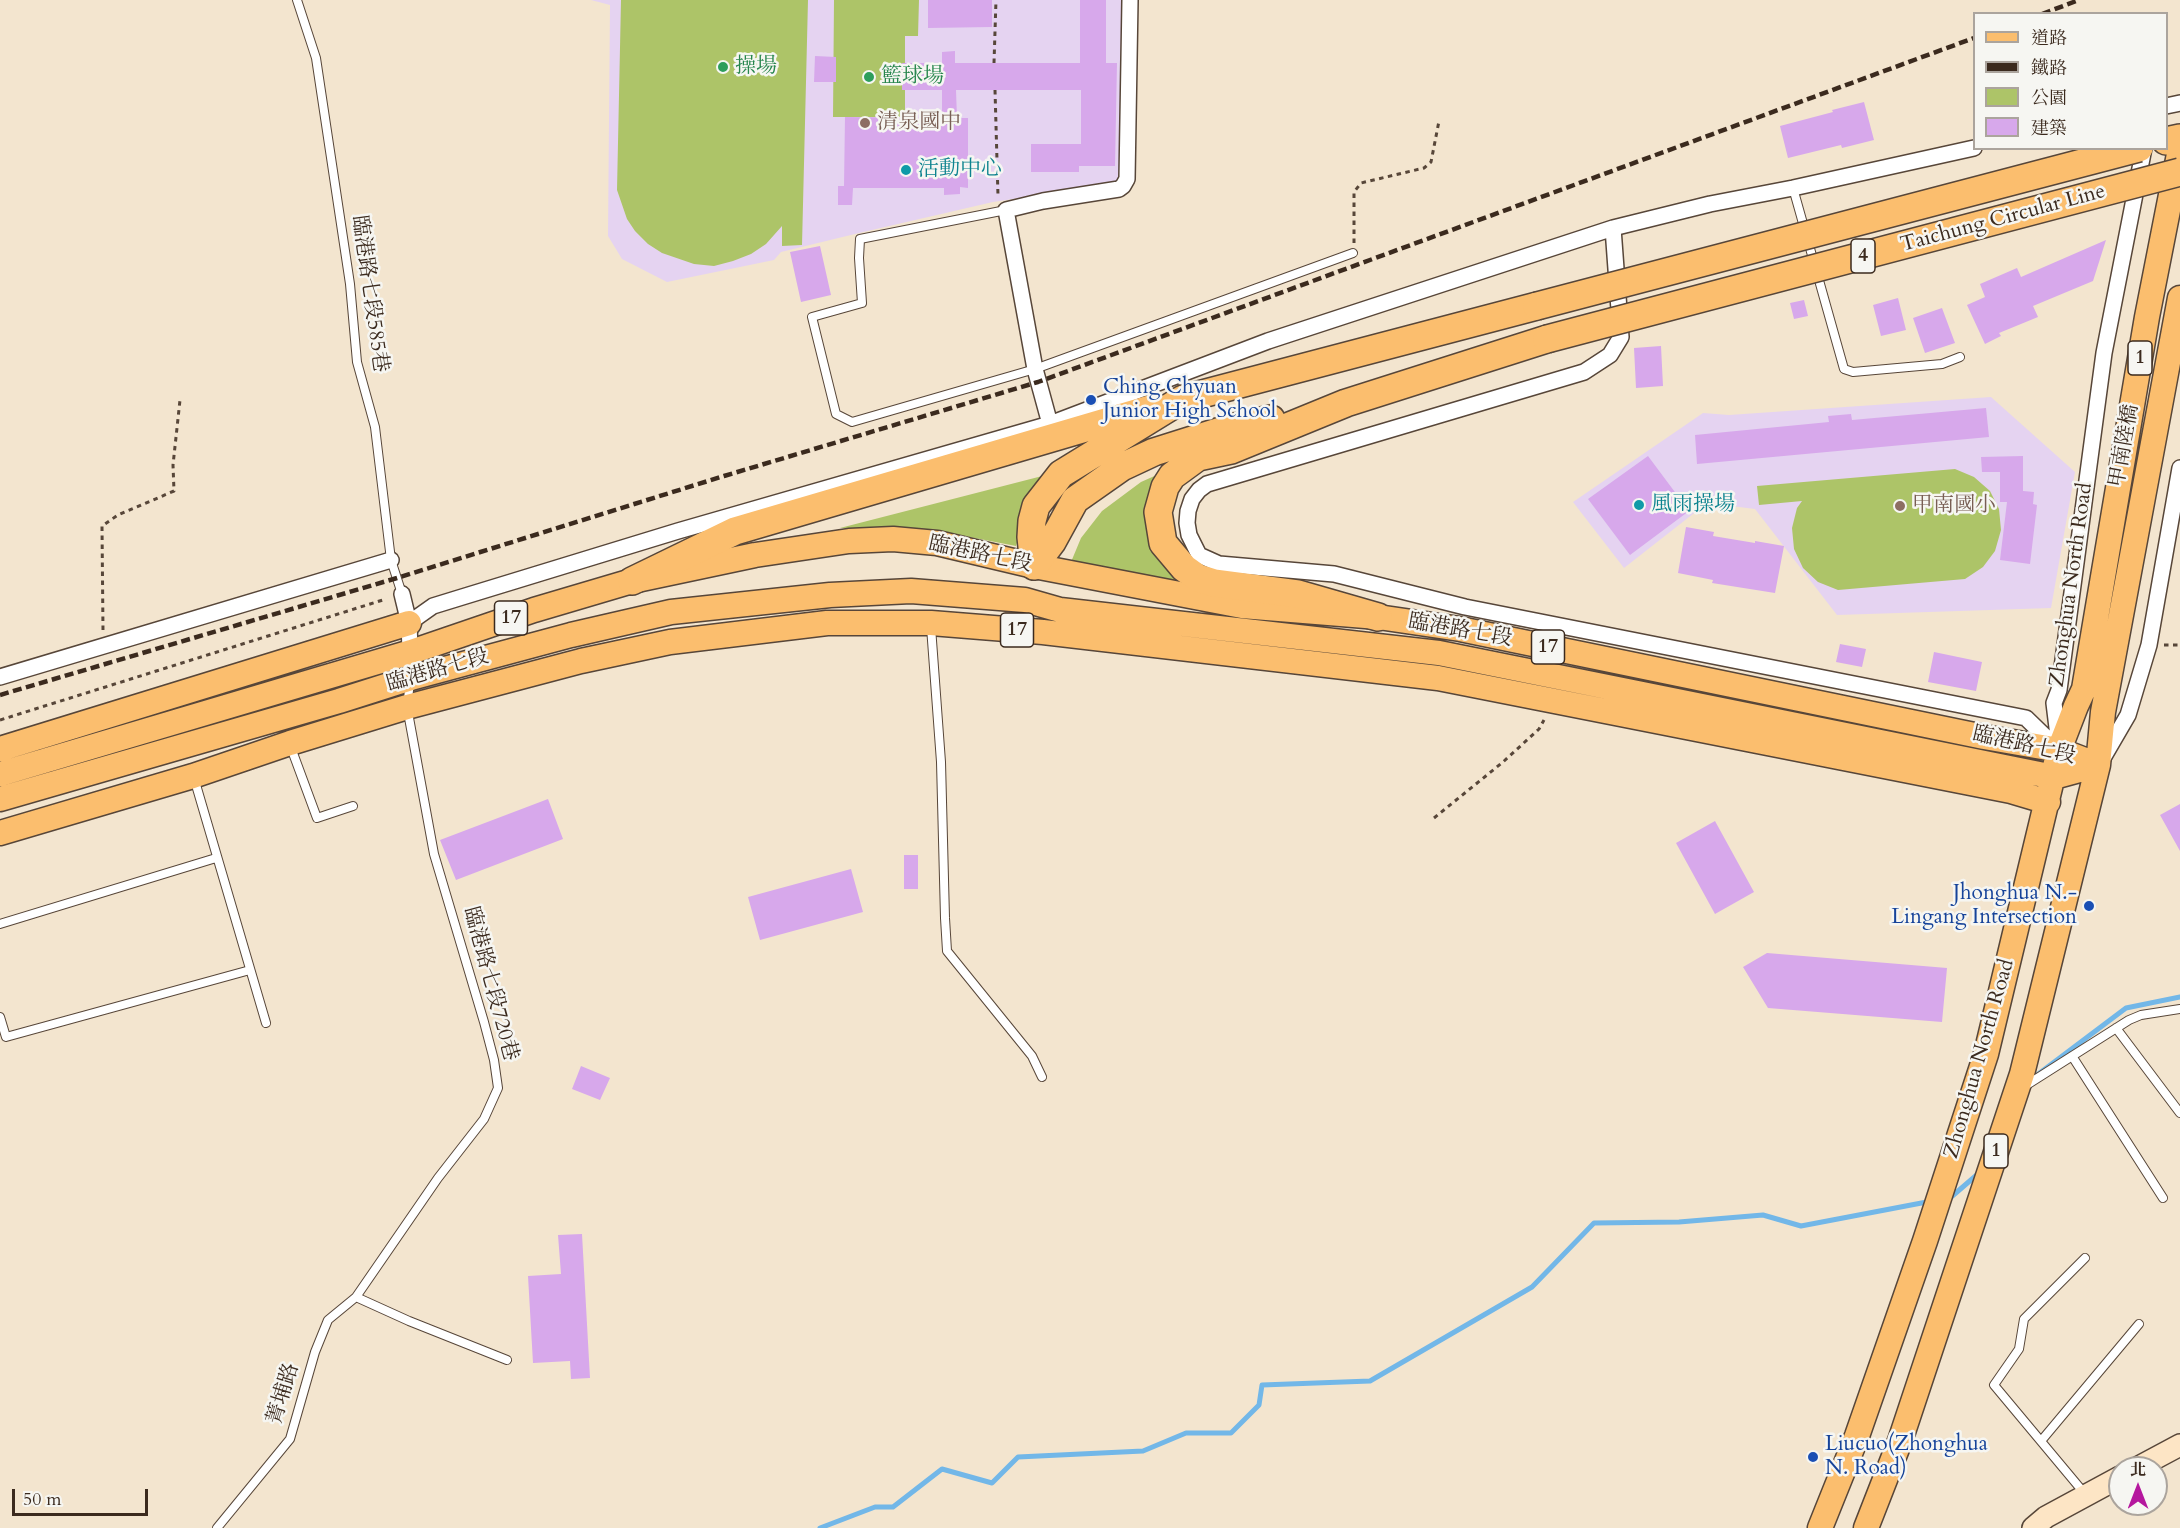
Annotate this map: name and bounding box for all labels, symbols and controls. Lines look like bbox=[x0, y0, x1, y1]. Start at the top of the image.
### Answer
legend bbox=[1973, 12, 2168, 150]
text: 道路 bbox=[2031, 26, 2067, 51]
place label: 操場 bbox=[735, 54, 777, 80]
text: 鐵路 bbox=[2031, 56, 2067, 81]
marker: 操場 bbox=[716, 60, 730, 74]
place label: 籃球場 bbox=[881, 64, 944, 90]
marker: 籃球場 bbox=[862, 70, 876, 84]
text: 公園 bbox=[2031, 86, 2067, 111]
place label: 清泉國中 bbox=[877, 110, 961, 136]
marker: 清泉國中 bbox=[858, 116, 872, 130]
text: 建築 bbox=[2031, 116, 2067, 141]
place label: 活動中心 bbox=[918, 157, 1002, 183]
marker: 活動中心 bbox=[899, 163, 913, 177]
street label: Taichung Circular Line bbox=[1898, 180, 2108, 258]
street label: 臨港路七段585巷 bbox=[346, 214, 392, 374]
road number: 4 bbox=[1851, 239, 1875, 273]
road number: 1 bbox=[2128, 341, 2152, 375]
place label: Ching Chyuan Junior High School bbox=[1103, 375, 1276, 425]
marker: Ching Chyuan Junior High School bbox=[1084, 393, 1098, 407]
street label: 甲南陸橋 bbox=[2105, 402, 2145, 490]
street label: Zhonghua North Road bbox=[2045, 481, 2099, 689]
place label: 風雨操場 bbox=[1651, 492, 1735, 518]
place label: 甲南國小 bbox=[1912, 493, 1996, 519]
marker: 風雨操場 bbox=[1632, 498, 1646, 512]
marker: 甲南國小 bbox=[1893, 499, 1907, 513]
street label: 臨港路七段 bbox=[926, 532, 1034, 578]
road number: 17 bbox=[494, 601, 528, 635]
street label: 臨港路七段 bbox=[1406, 609, 1514, 653]
road number: 17 bbox=[1000, 613, 1034, 647]
road number: 17 bbox=[1532, 630, 1564, 664]
street label: 臨港路七段 bbox=[384, 644, 492, 698]
street label: 臨港路七段 bbox=[1970, 722, 2078, 770]
place label: Jhonghua N.- Lingang Intersection bbox=[1891, 881, 2077, 931]
marker: Jhonghua N.- Lingang Intersection bbox=[2082, 899, 2096, 913]
street label: 臨港路七段720巷 bbox=[457, 904, 523, 1064]
street label: Zhonghua North Road bbox=[1939, 956, 2021, 1162]
road number: 1 bbox=[1984, 1134, 2008, 1168]
street label: 菁埔路 bbox=[263, 1360, 305, 1428]
place label: Liucuo(Zhonghua N. Road) bbox=[1825, 1432, 1988, 1482]
marker: Liucuo(Zhonghua N. Road) bbox=[1806, 1450, 1820, 1464]
north arrow bbox=[2108, 1456, 2168, 1516]
text: 北 bbox=[2130, 1459, 2146, 1481]
scale bar bbox=[15, 1477, 152, 1515]
text: 50 m bbox=[23, 1487, 62, 1512]

